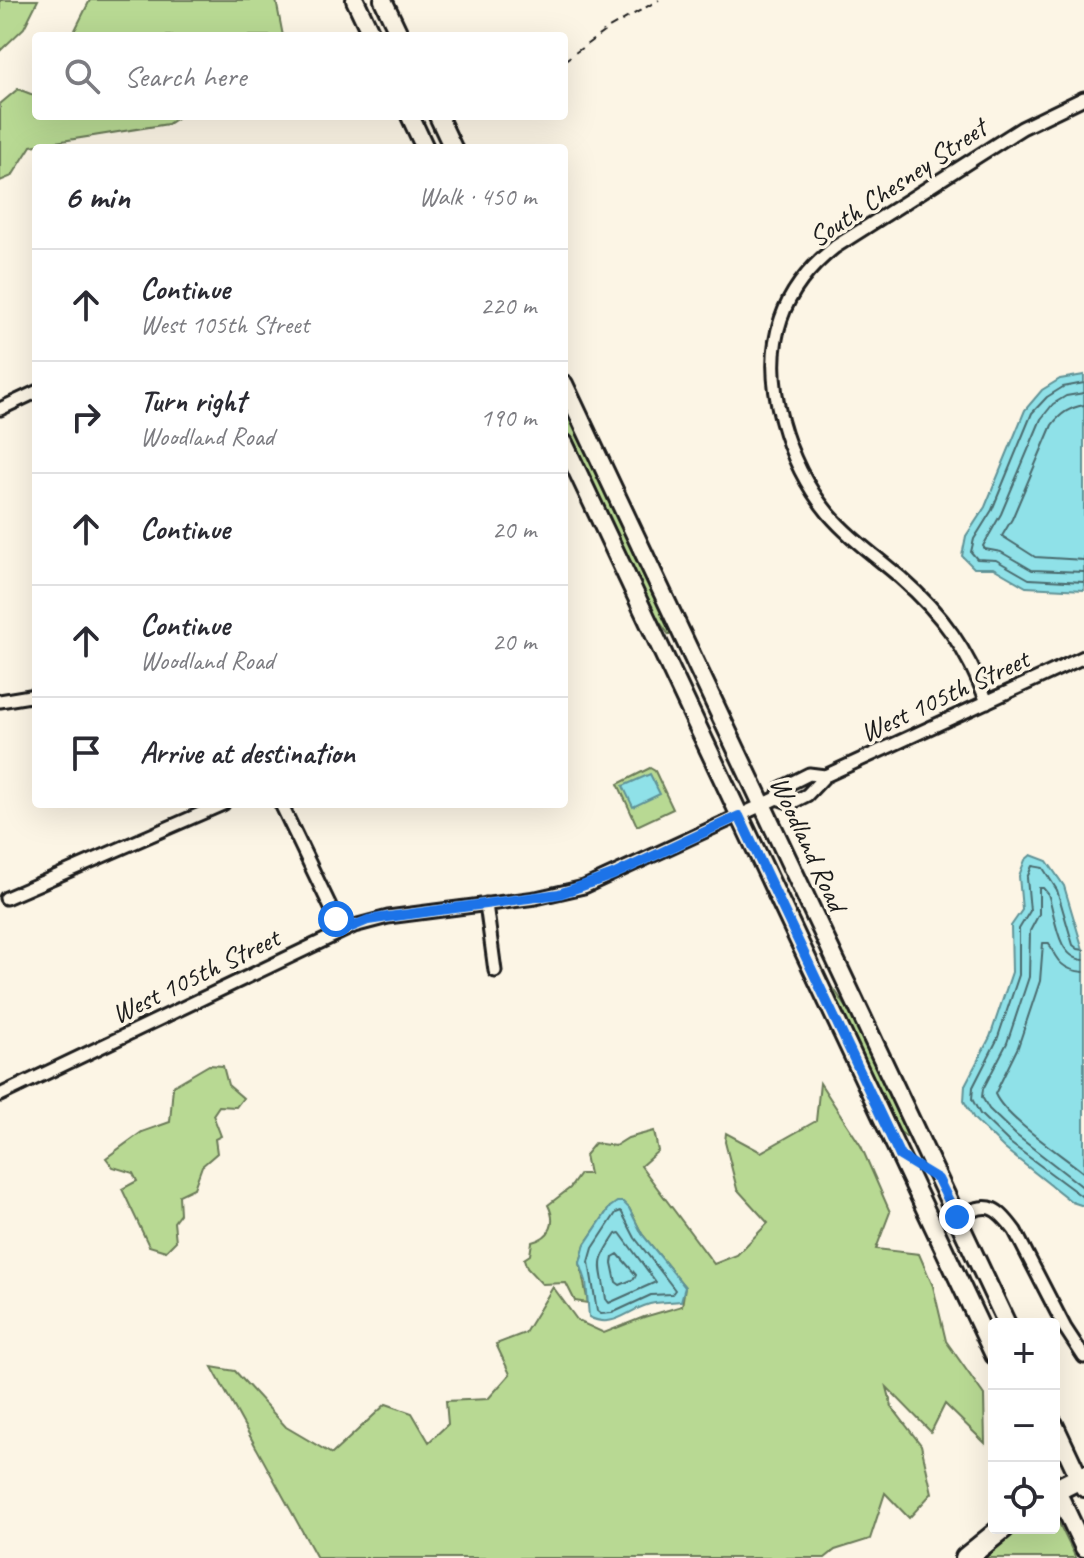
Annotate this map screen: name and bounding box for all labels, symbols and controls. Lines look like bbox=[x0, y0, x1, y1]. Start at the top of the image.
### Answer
search box bbox=[32, 32, 568, 120]
icon: search bbox=[60, 54, 104, 98]
text: Search here bbox=[124, 57, 246, 95]
street label: South Chesney Street bbox=[802, 108, 996, 255]
text: 6 min bbox=[64, 175, 130, 218]
text: Walk · 450 m bbox=[419, 180, 536, 213]
text: Continue bbox=[140, 270, 230, 308]
icon: ahead bbox=[64, 283, 108, 327]
text: 220 m bbox=[480, 289, 536, 322]
text: West 105th Street bbox=[140, 308, 309, 341]
text: Turn right bbox=[140, 382, 245, 420]
icon: right bbox=[64, 395, 108, 439]
text: 190 m bbox=[480, 401, 536, 434]
text: Woodland Road bbox=[140, 420, 274, 453]
icon: ahead bbox=[64, 507, 108, 551]
text: Continue bbox=[140, 510, 230, 548]
text: 20 m bbox=[492, 513, 536, 546]
text: Continue bbox=[140, 606, 230, 644]
icon: ahead bbox=[64, 619, 108, 663]
text: 20 m bbox=[492, 625, 536, 658]
street label: West 105th Street bbox=[854, 640, 1037, 750]
text: Woodland Road bbox=[140, 644, 274, 677]
icon: arrive bbox=[64, 731, 108, 775]
text: Arrive at destination bbox=[140, 734, 355, 772]
street label: Woodland Road bbox=[762, 770, 857, 920]
route start bbox=[318, 901, 354, 937]
street label: West 105th Street bbox=[106, 919, 287, 1031]
route end bbox=[939, 1199, 975, 1235]
map controls bbox=[988, 1318, 1060, 1534]
button: + bbox=[988, 1318, 1060, 1390]
button: − bbox=[988, 1390, 1060, 1462]
button: locate bbox=[988, 1462, 1060, 1534]

